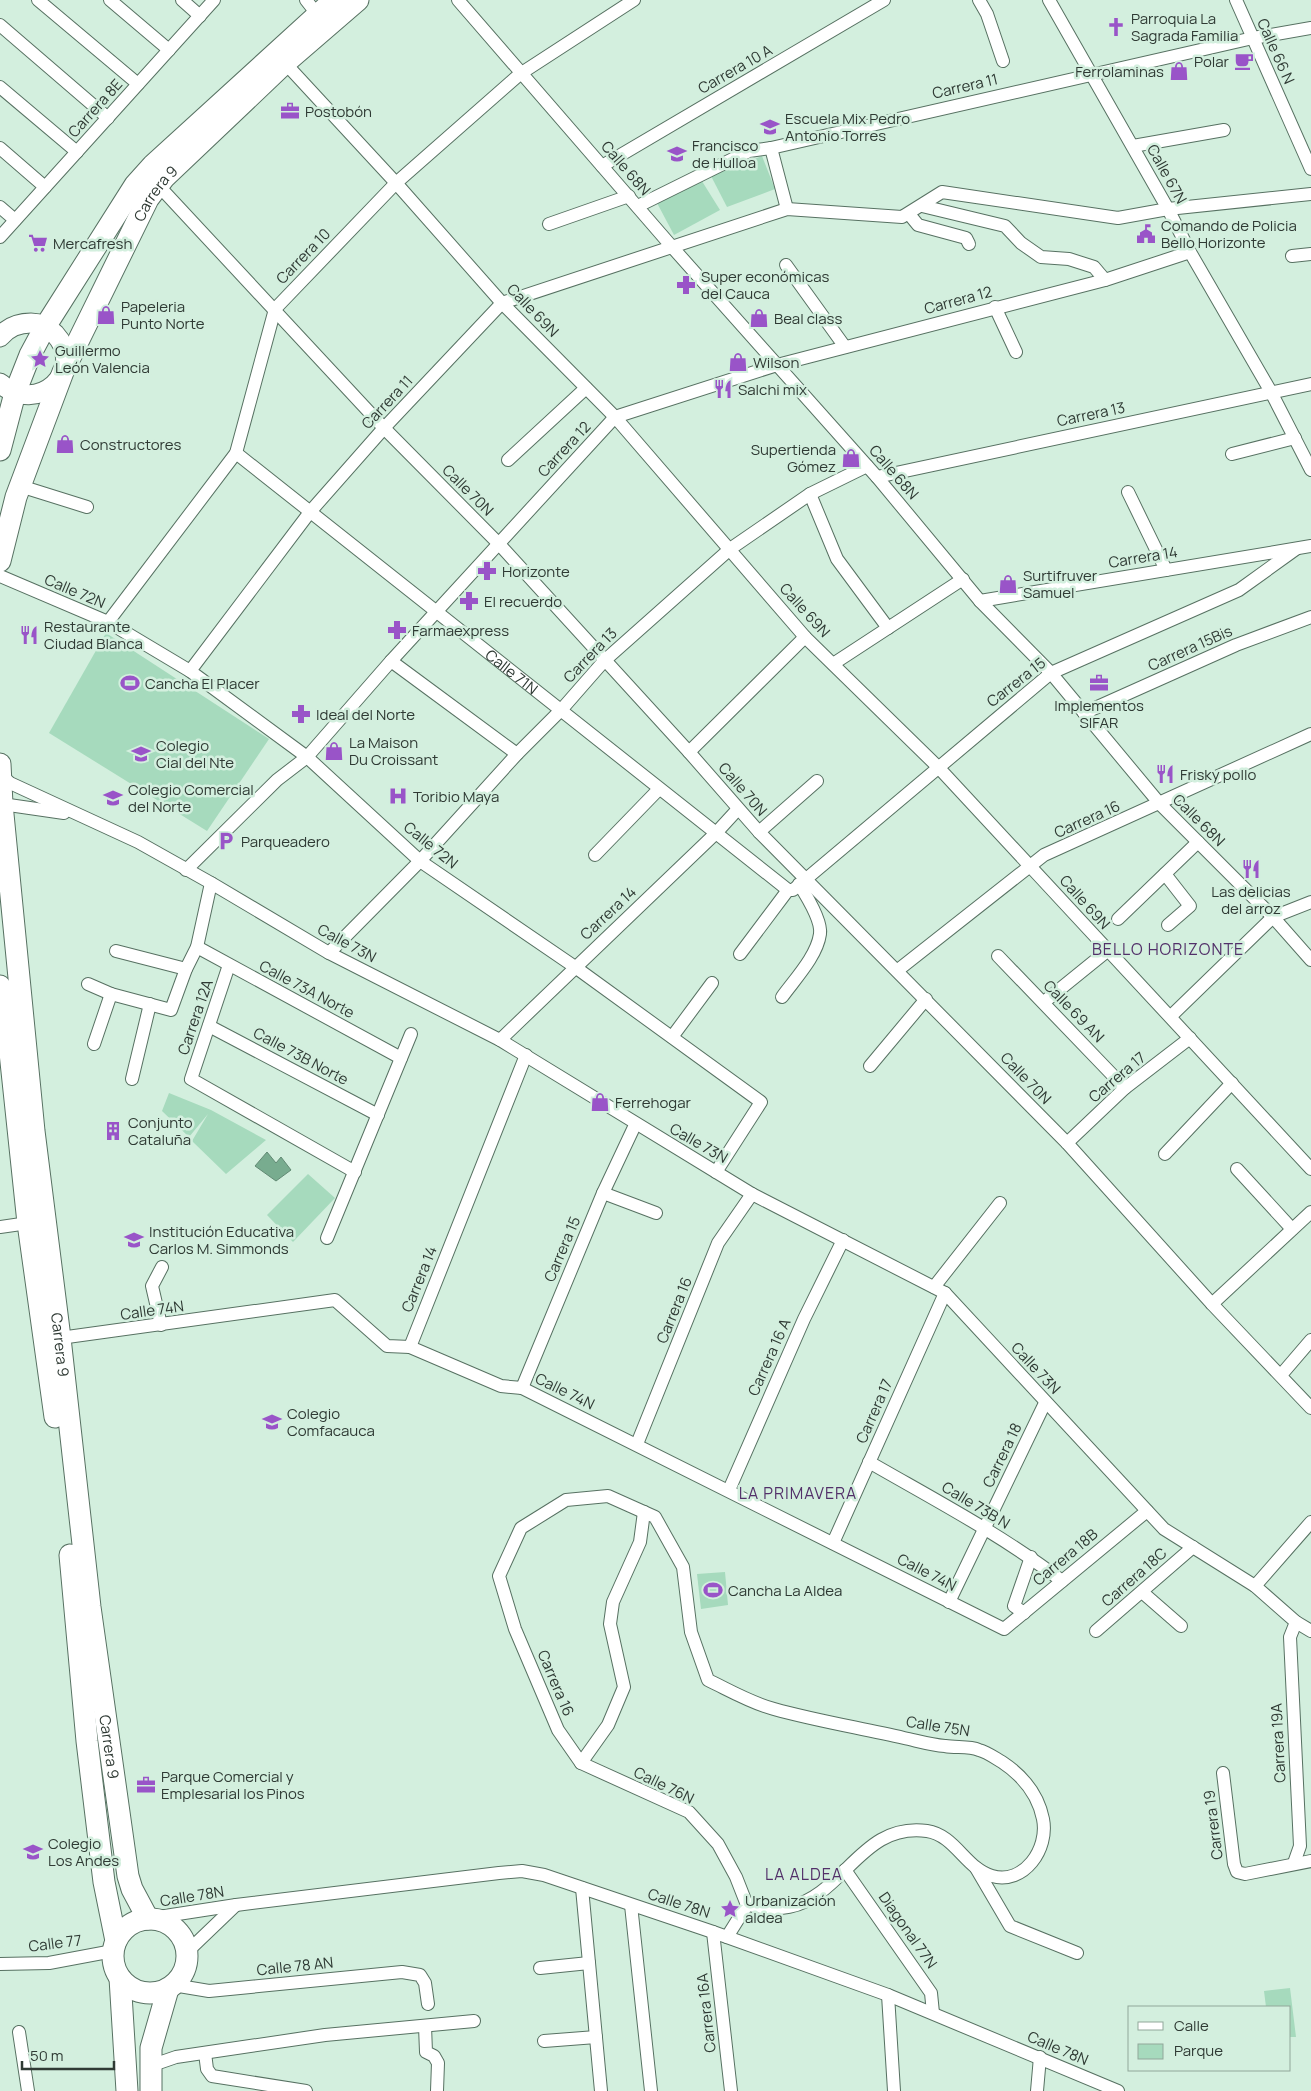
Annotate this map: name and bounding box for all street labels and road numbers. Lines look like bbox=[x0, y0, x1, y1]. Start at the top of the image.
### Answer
street label: Calle 66 N bbox=[1252, 15, 1300, 87]
street label: Carrera 10 A bbox=[694, 39, 776, 99]
street label: Carrera 11 bbox=[930, 68, 1000, 104]
street label: Carrera 8E bbox=[63, 74, 127, 142]
street label: Calle 68N bbox=[596, 136, 656, 200]
street label: Calle 67N bbox=[1142, 141, 1192, 207]
street label: Carrera 9 bbox=[128, 160, 182, 225]
street label: Carrera 10 bbox=[271, 224, 335, 288]
street label: Calle 69N bbox=[502, 279, 564, 341]
street label: Carrera 12 bbox=[922, 281, 994, 319]
street label: Carrera 11 bbox=[357, 370, 417, 434]
street label: Carrera 13 bbox=[1055, 397, 1127, 431]
street label: Carrera 12 bbox=[533, 416, 595, 482]
street label: Calle 68N bbox=[864, 440, 924, 504]
street label: Calle 70N bbox=[438, 460, 498, 520]
street label: Carrera 14 bbox=[1107, 541, 1179, 573]
street label: Calle 72N bbox=[41, 569, 109, 613]
street label: Calle 69N bbox=[775, 578, 835, 642]
street label: Carrera 15Bis bbox=[1145, 620, 1236, 676]
street label: Carrera 13 bbox=[558, 623, 622, 687]
street label: Calle 71N bbox=[481, 644, 543, 699]
street label: Carrera 15 bbox=[982, 652, 1050, 712]
street label: Calle 70N bbox=[714, 758, 772, 820]
street label: Calle 68N bbox=[1168, 789, 1230, 851]
street label: Carrera 16 bbox=[1051, 795, 1123, 843]
street label: Calle 72N bbox=[399, 817, 463, 873]
street label: Calle 69N bbox=[1055, 870, 1115, 934]
street label: Carrera 14 bbox=[575, 881, 641, 944]
street label: Calle 73N bbox=[314, 919, 380, 967]
street label: Calle 73A Norte bbox=[256, 955, 359, 1023]
street label: Calle 69 AN bbox=[1039, 975, 1109, 1047]
street label: Carrera 12A bbox=[172, 976, 218, 1058]
street label: Calle 73B Norte bbox=[250, 1022, 352, 1090]
street label: Calle 70N bbox=[996, 1047, 1056, 1109]
street label: Carrera 17 bbox=[1084, 1047, 1150, 1107]
street label: Calle 73N bbox=[666, 1118, 732, 1168]
street label: Carrera 15 bbox=[539, 1213, 585, 1285]
street label: Carrera 14 bbox=[396, 1243, 442, 1315]
street label: Carrera 16 bbox=[651, 1274, 697, 1346]
street label: Calle 74N bbox=[119, 1295, 185, 1325]
street label: Carrera 9 bbox=[46, 1311, 75, 1378]
street label: Carrera 16 A bbox=[743, 1315, 796, 1399]
street label: Calle 73N bbox=[1007, 1337, 1065, 1399]
street label: Calle 74N bbox=[532, 1368, 598, 1414]
street label: Carrera 17 bbox=[851, 1376, 897, 1446]
street label: Carrera 18 bbox=[977, 1419, 1027, 1491]
street label: Calle 73B N bbox=[938, 1476, 1014, 1534]
street label: Carrera 18B bbox=[1028, 1524, 1102, 1590]
street label: Carrera 18C bbox=[1097, 1543, 1171, 1611]
street label: Calle 74N bbox=[894, 1548, 960, 1596]
street label: Carrera 16 bbox=[533, 1647, 579, 1719]
street label: Carrera 19A bbox=[1265, 1702, 1291, 1783]
street label: Calle 75N bbox=[905, 1711, 971, 1741]
street label: Carrera 9 bbox=[95, 1713, 125, 1780]
street label: Calle 76N bbox=[630, 1761, 698, 1809]
street label: Carrera 19 bbox=[1198, 1789, 1228, 1861]
street label: Calle 78N bbox=[159, 1881, 225, 1911]
street label: Calle 78N bbox=[645, 1883, 713, 1923]
street label: Diagonal 77N bbox=[874, 1887, 942, 1973]
street label: Calle 77 bbox=[27, 1929, 83, 1957]
street label: Calle 78 AN bbox=[256, 1952, 334, 1980]
street label: Carrera 16A bbox=[691, 1972, 721, 2054]
street label: Calle 78N bbox=[1024, 2026, 1092, 2070]

